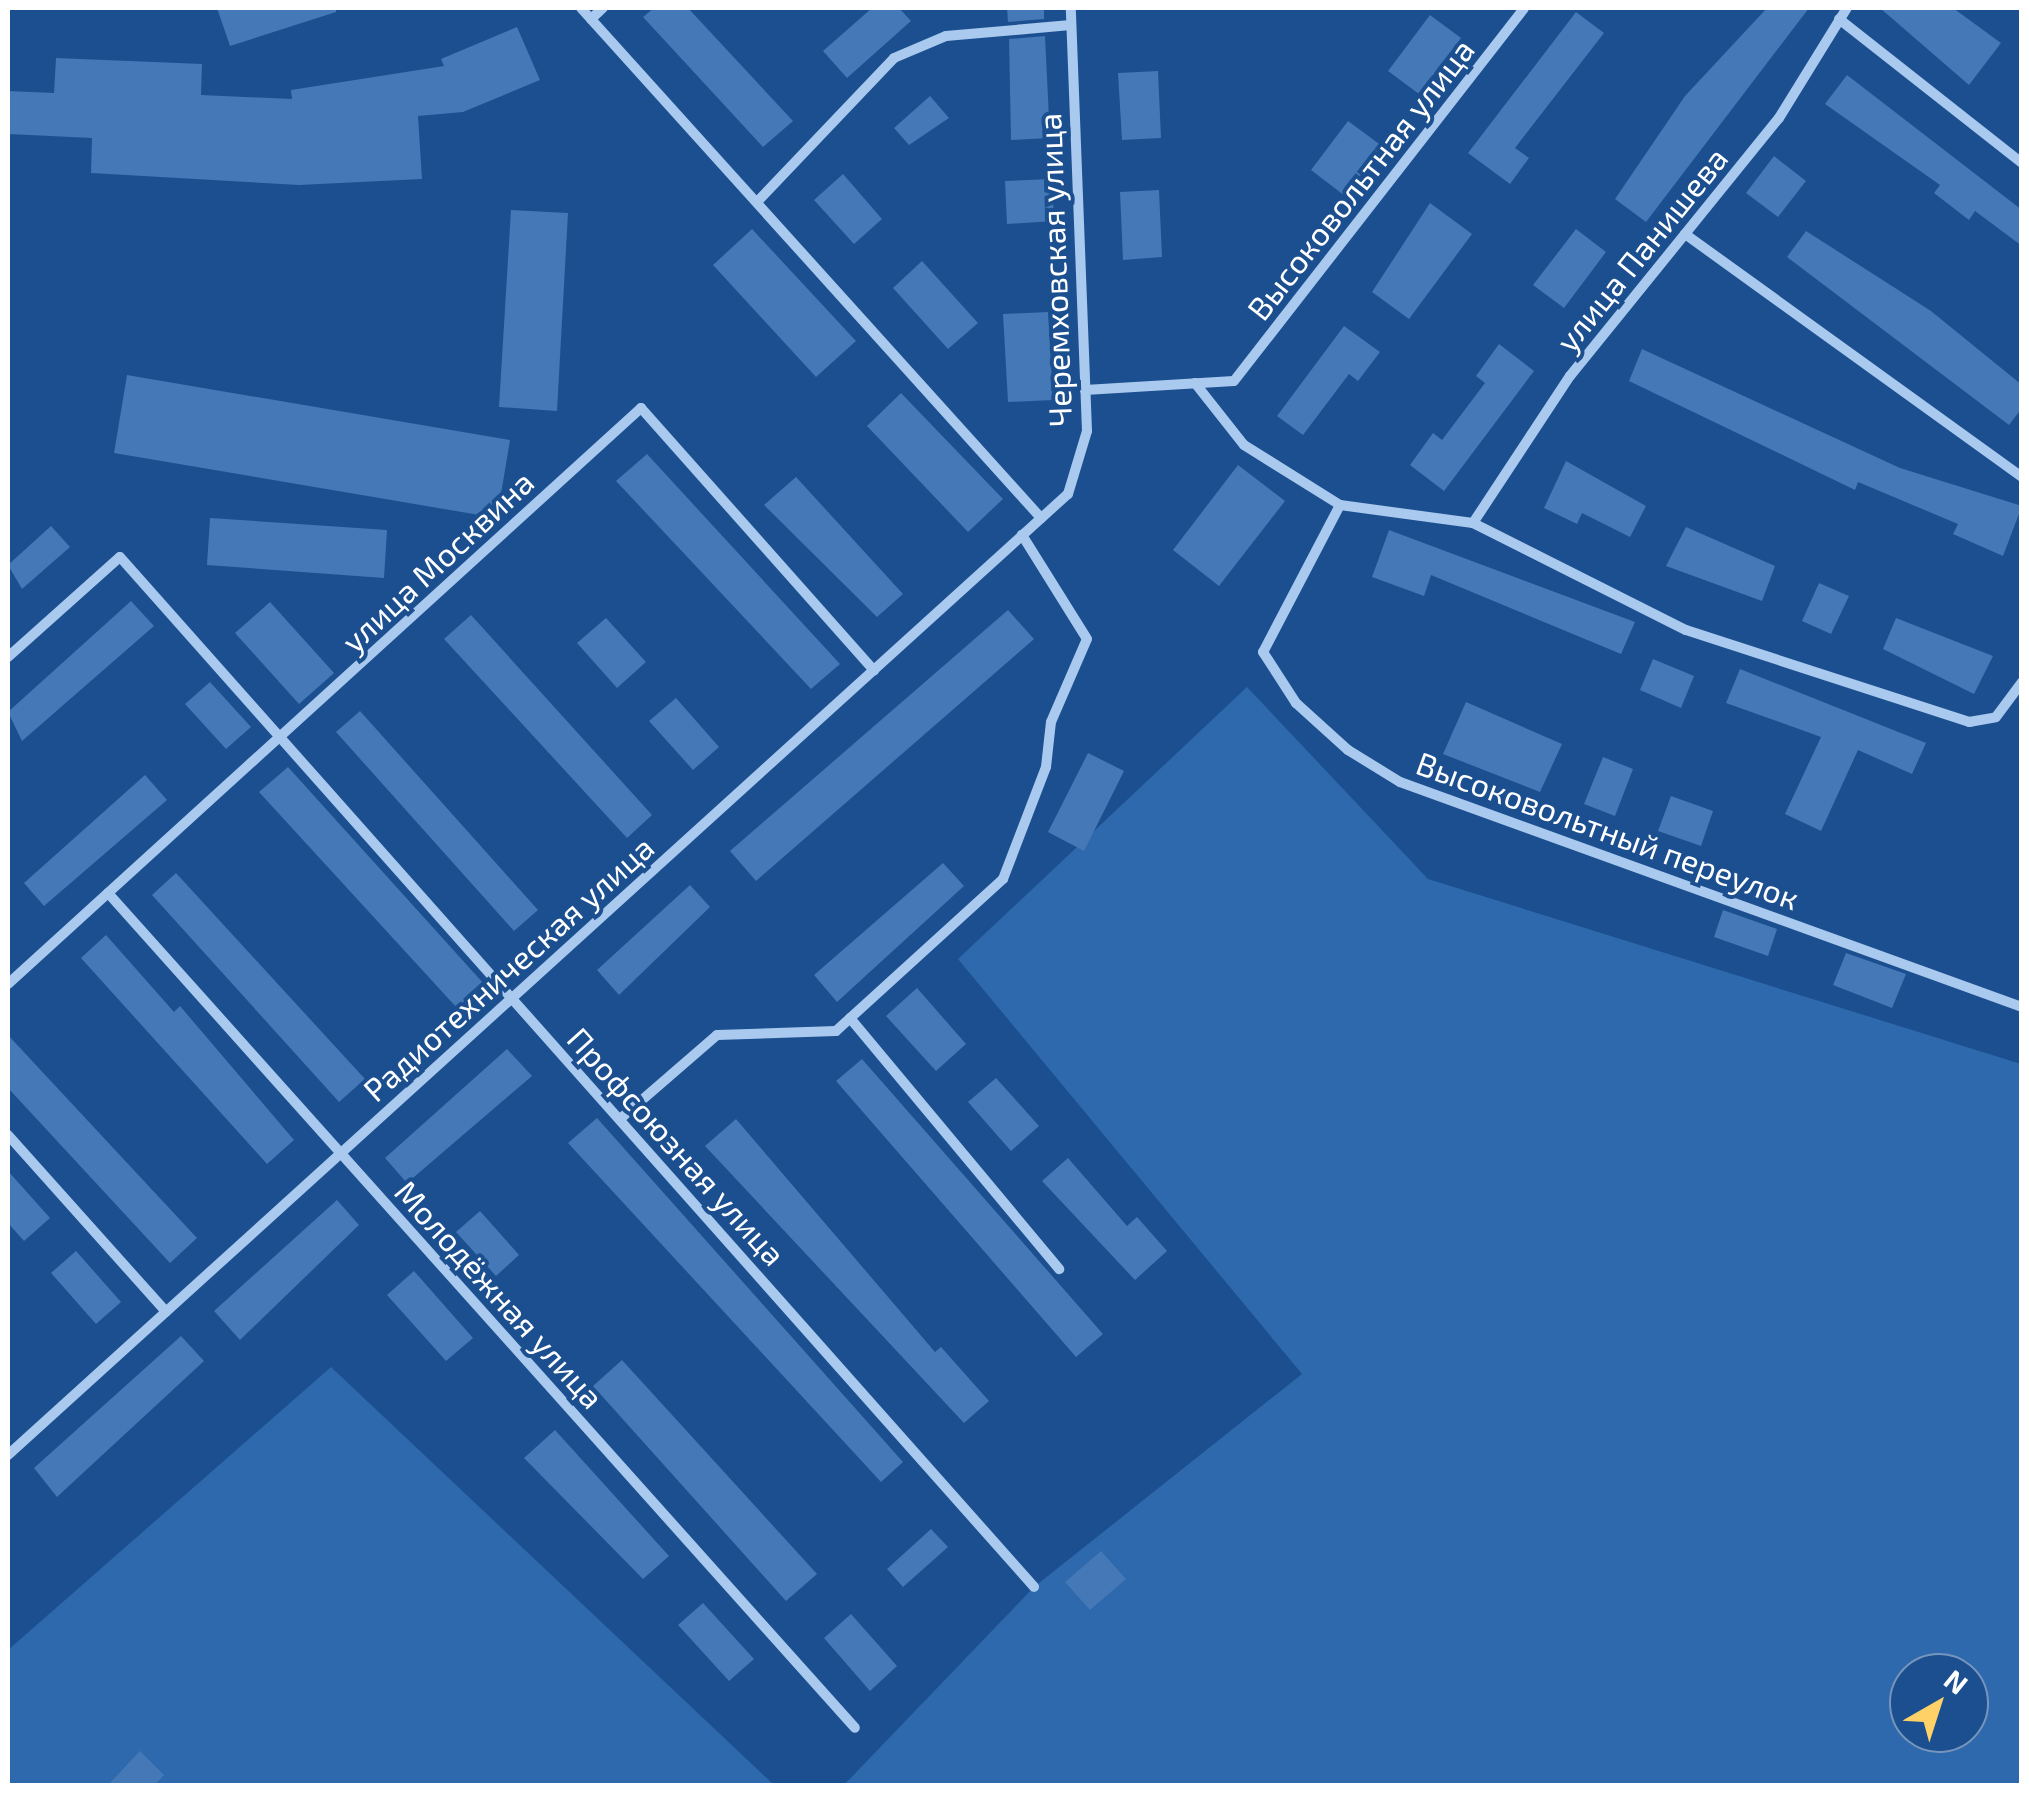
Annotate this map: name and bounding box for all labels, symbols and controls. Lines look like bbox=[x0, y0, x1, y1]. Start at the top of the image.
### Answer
street label: Высоковольтная улица bbox=[1238, 31, 1482, 327]
street label: Черемховская улица bbox=[1029, 112, 1079, 428]
street label: улица Панишева bbox=[1547, 139, 1735, 359]
street label: улица Москвина bbox=[333, 462, 541, 660]
street label: Высоковольтный переулок bbox=[1411, 743, 1805, 917]
street label: Радиотехническая улица bbox=[355, 827, 661, 1109]
street label: Профсоюзная улица bbox=[560, 1019, 794, 1273]
street label: Молодёжная улица bbox=[388, 1172, 612, 1416]
north arrow bbox=[1889, 1653, 1989, 1753]
text: N bbox=[1938, 1662, 1975, 1701]

